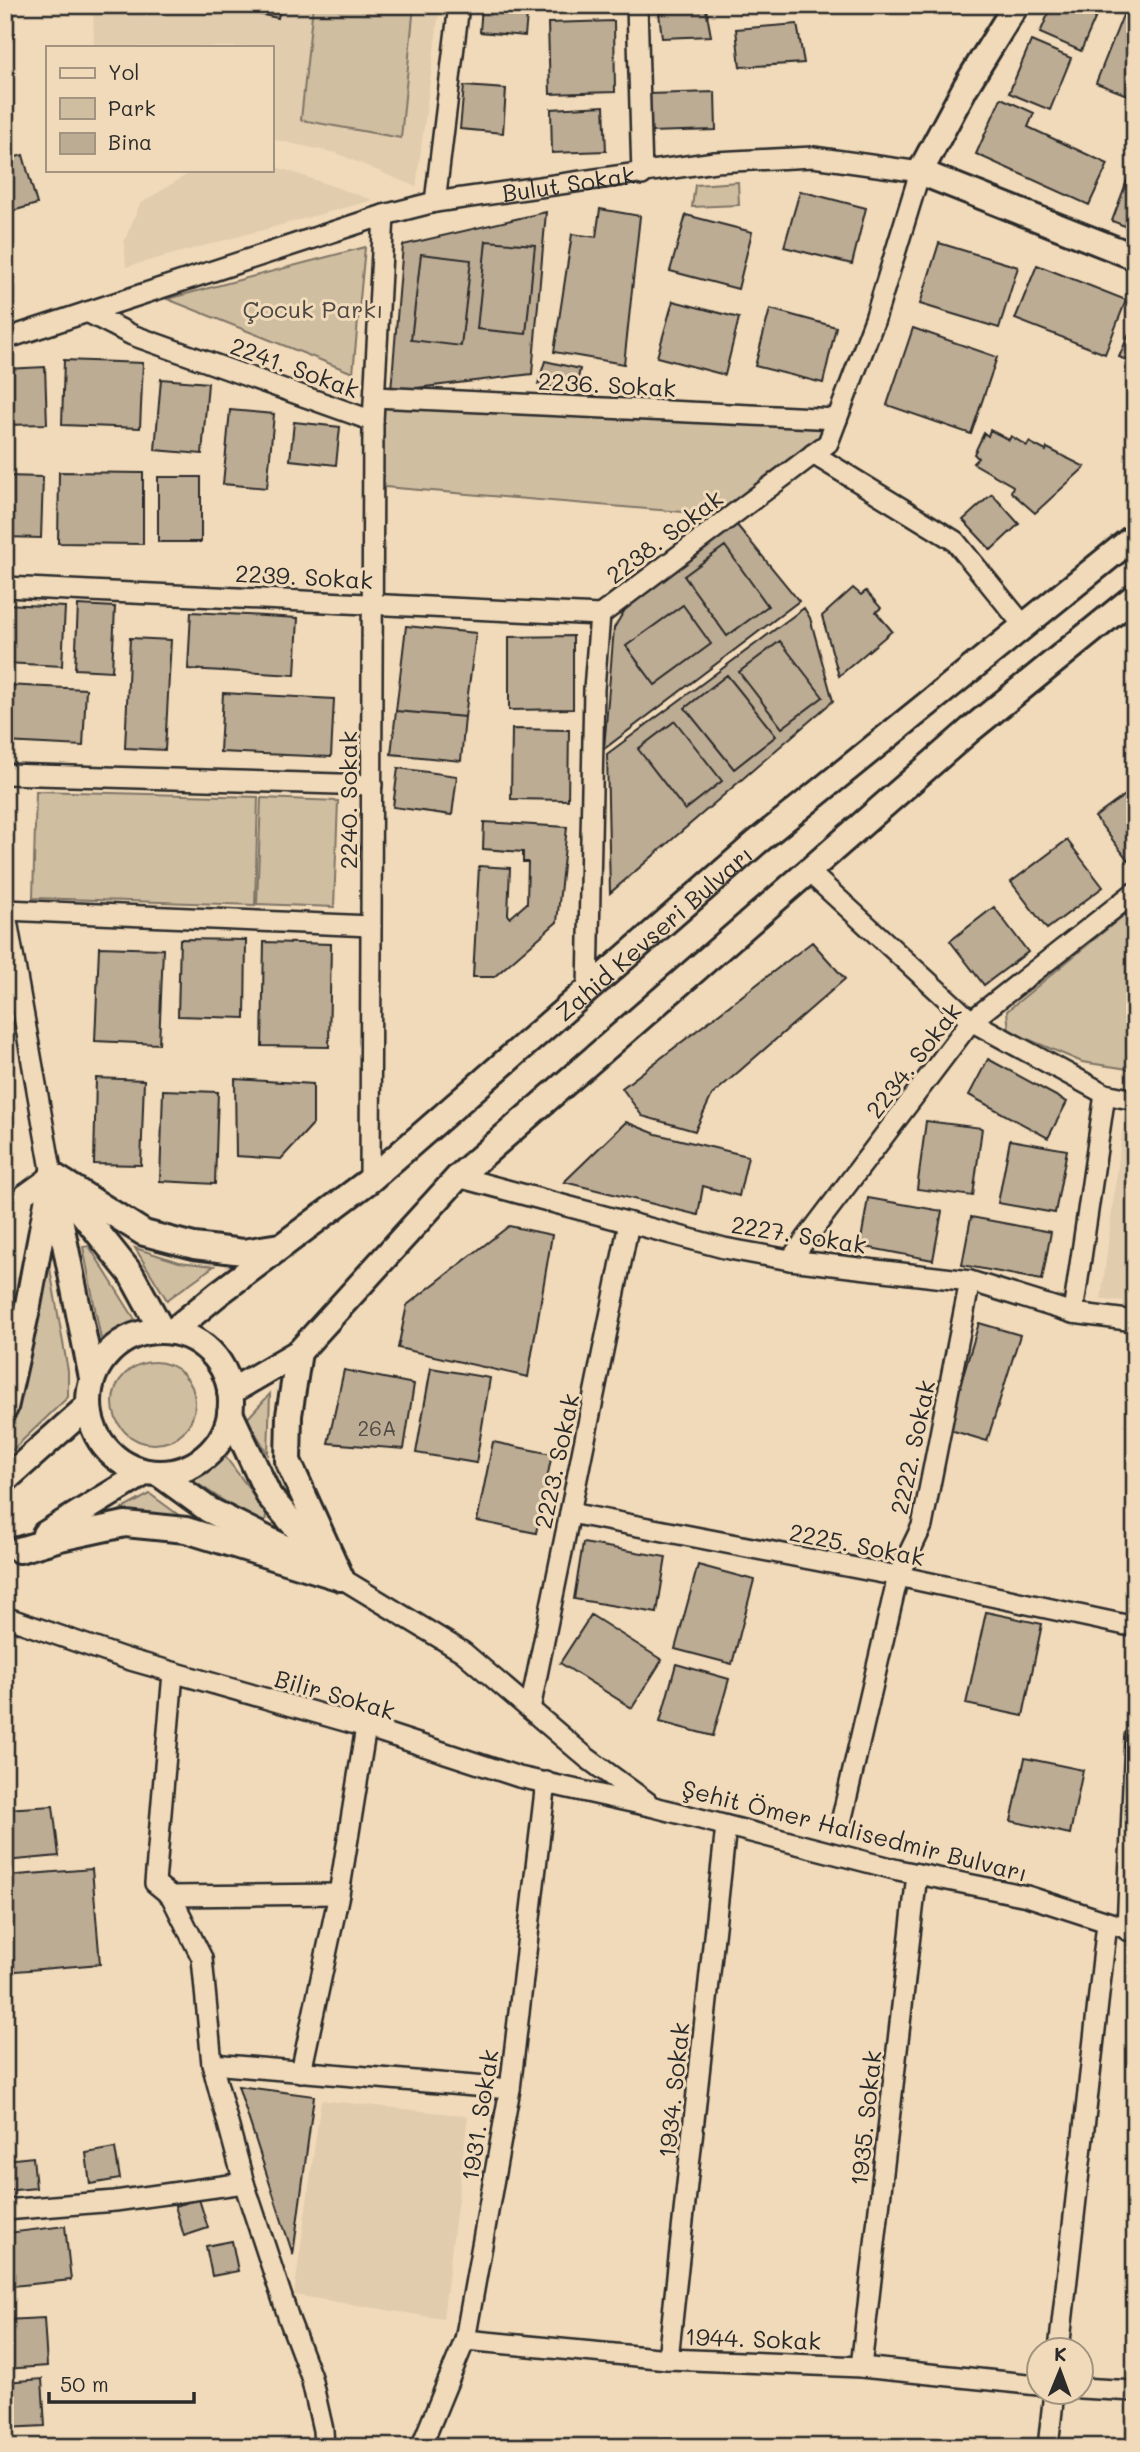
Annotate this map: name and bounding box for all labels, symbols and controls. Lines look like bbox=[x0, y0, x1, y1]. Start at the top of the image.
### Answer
legend bbox=[46, 46, 273, 172]
text: Yol bbox=[108, 58, 139, 85]
text: Park bbox=[108, 94, 156, 121]
text: Bina bbox=[108, 128, 152, 155]
street label: Bulut Sokak bbox=[500, 158, 637, 208]
park label: Çocuk Parkı bbox=[243, 293, 383, 324]
street label: 2241. Sokak bbox=[226, 329, 364, 405]
street label: 2236. Sokak bbox=[537, 365, 677, 403]
street label: 2238. Sokak bbox=[599, 482, 729, 590]
street label: 2239. Sokak bbox=[234, 557, 374, 595]
street label: 2240. Sokak bbox=[332, 731, 363, 869]
street label: Zahid Kevseri Bulvarı bbox=[548, 838, 758, 1027]
street label: 2234. Sokak bbox=[858, 996, 968, 1124]
street label: 2227. Sokak bbox=[729, 1208, 869, 1260]
street label: 2222. Sokak bbox=[883, 1377, 941, 1517]
street label: 2223. Sokak bbox=[527, 1391, 585, 1531]
house number: 26A bbox=[358, 1414, 396, 1441]
street label: 2225. Sokak bbox=[787, 1516, 927, 1572]
street label: Bilir Sokak bbox=[271, 1662, 399, 1726]
street label: Şehit Ömer Halisedmir Bulvarı bbox=[679, 1772, 1031, 1888]
street label: 1934. Sokak bbox=[650, 2021, 696, 2159]
street label: 1931. Sokak bbox=[453, 2047, 505, 2183]
street label: 1935. Sokak bbox=[842, 2049, 888, 2187]
street label: 1944. Sokak bbox=[684, 2320, 822, 2356]
north arrow bbox=[1024, 2336, 1094, 2406]
text: K bbox=[1054, 2341, 1067, 2366]
scale bar bbox=[49, 2361, 194, 2405]
text: 50 m bbox=[60, 2370, 109, 2397]

